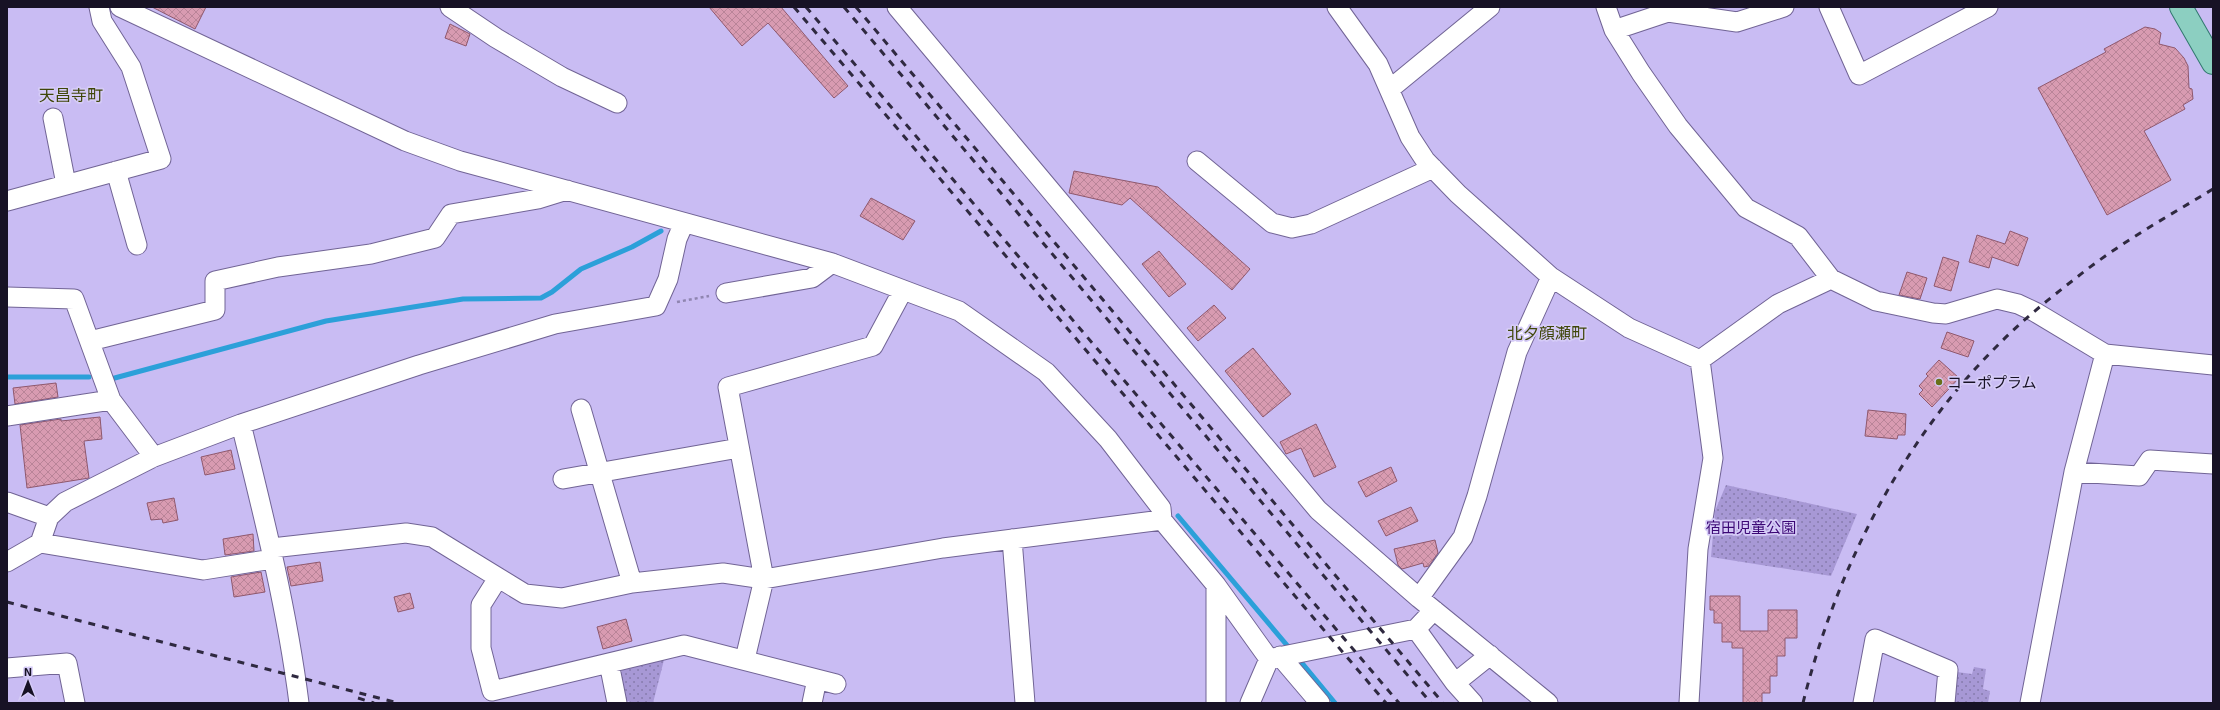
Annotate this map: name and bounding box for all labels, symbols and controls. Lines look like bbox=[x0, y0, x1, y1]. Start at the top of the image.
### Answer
district label: 天昌寺町 bbox=[39, 85, 103, 104]
district label: 北夕顔瀬町 bbox=[1507, 323, 1587, 342]
place label: コーポプラム bbox=[1947, 373, 2037, 391]
marker: コーポプラム bbox=[1934, 377, 1944, 387]
park label: 宿田児童公園 bbox=[1706, 518, 1796, 536]
north arrow bbox=[8, 662, 48, 702]
text: N bbox=[24, 665, 32, 678]

